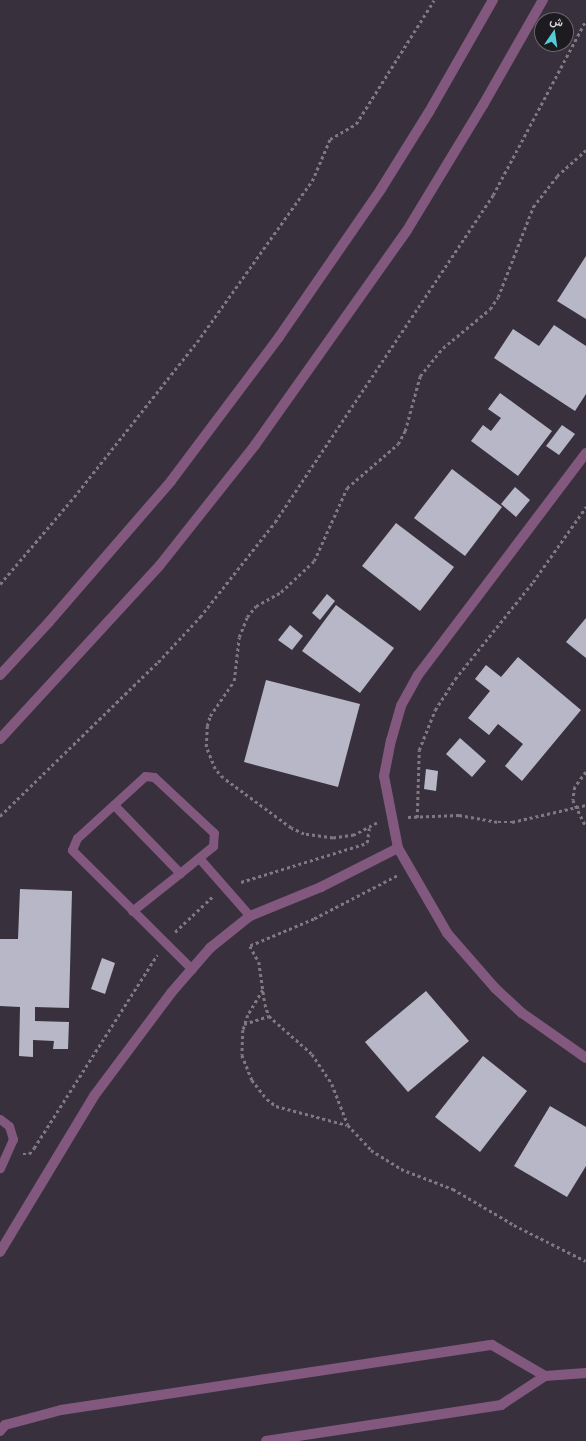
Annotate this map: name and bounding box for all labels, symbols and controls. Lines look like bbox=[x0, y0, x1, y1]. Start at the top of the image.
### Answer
north arrow bbox=[534, 12, 574, 52]
text: ش bbox=[548, 13, 564, 30]

